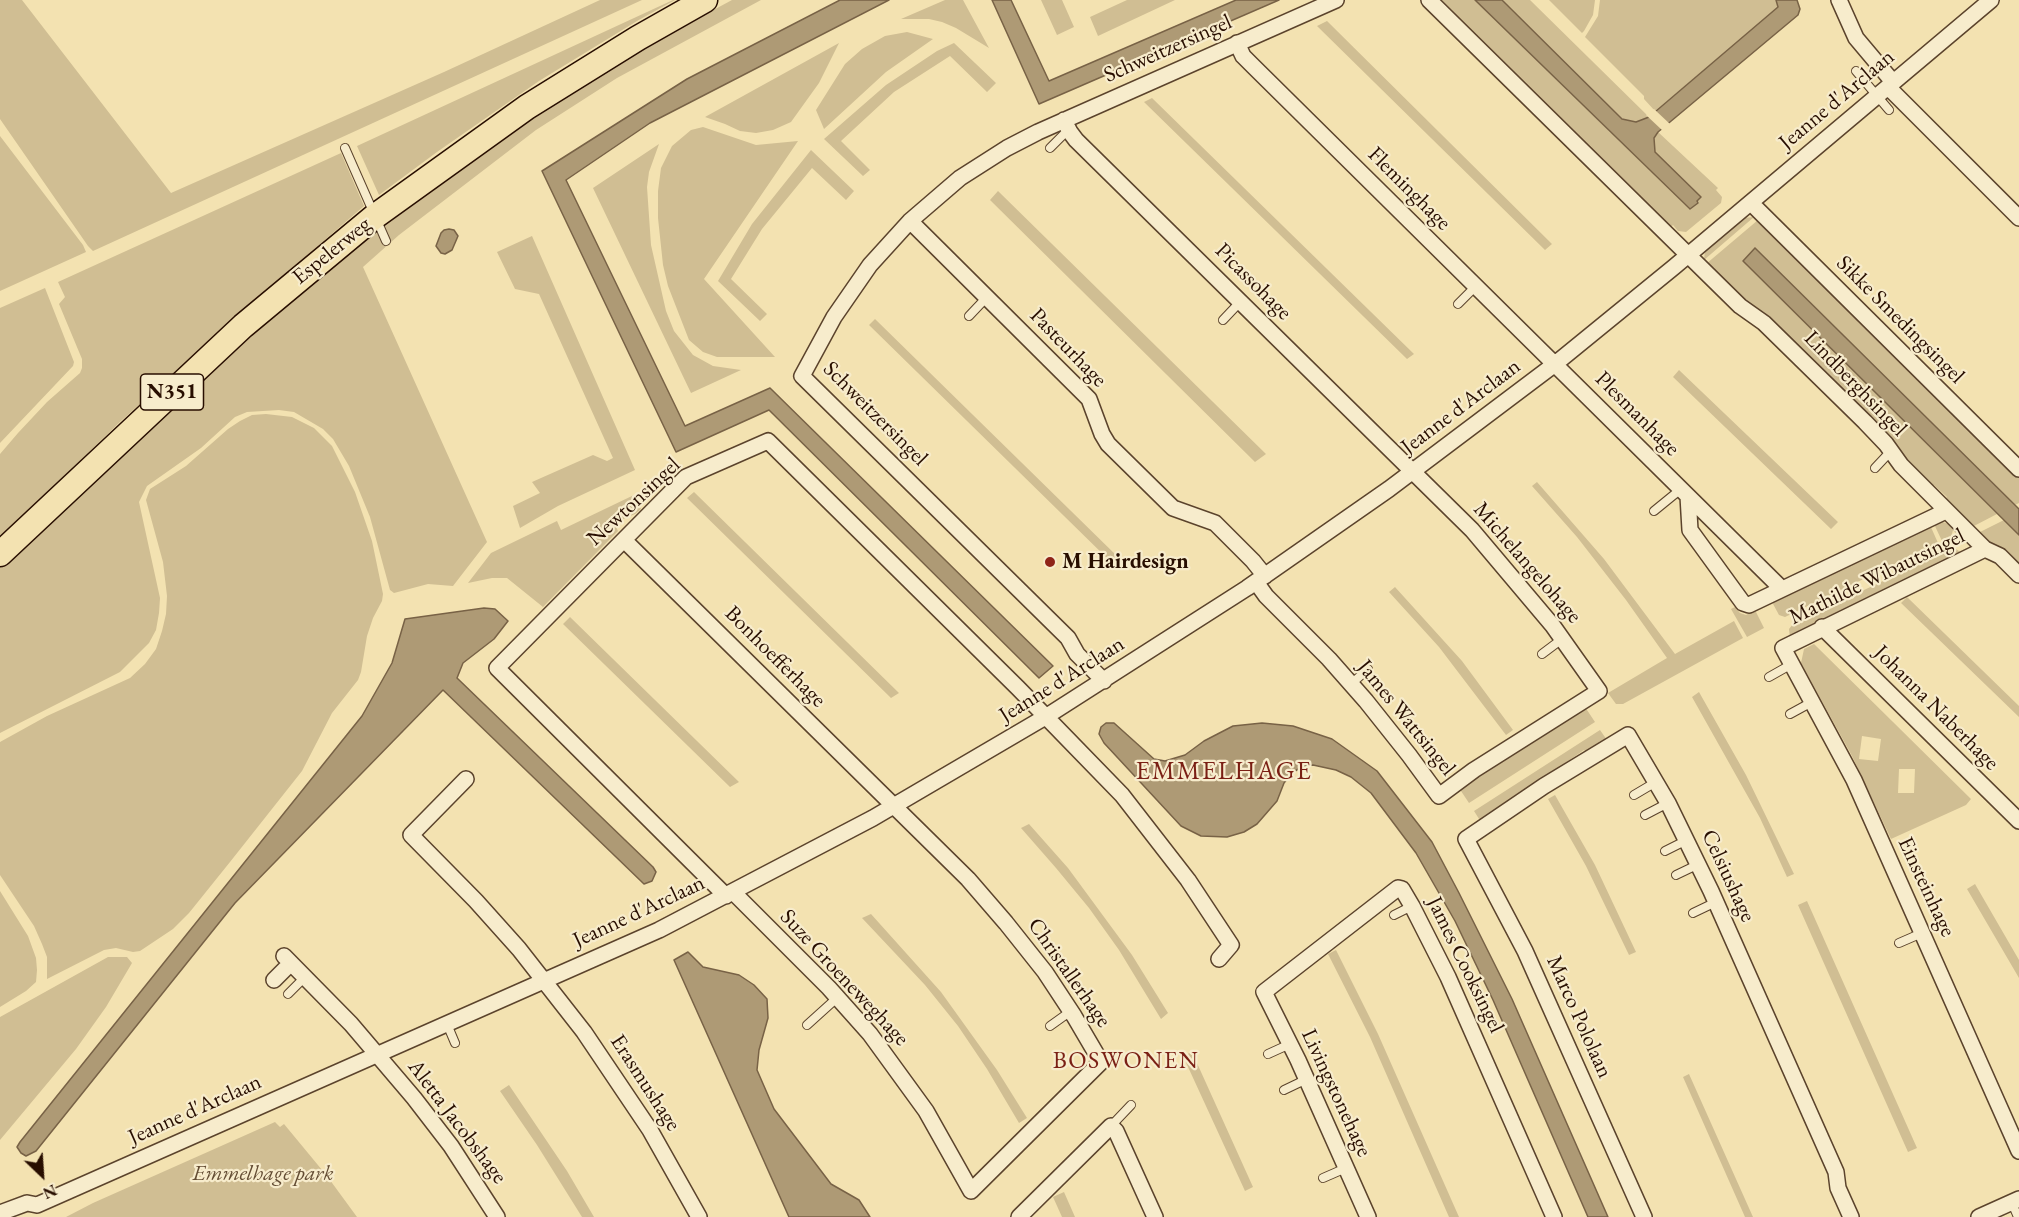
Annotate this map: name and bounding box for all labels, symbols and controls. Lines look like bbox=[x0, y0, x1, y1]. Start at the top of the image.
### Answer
street label: Schweitzersingel bbox=[1100, 9, 1236, 89]
street label: Jeanne d'Arclaan bbox=[1774, 44, 1900, 156]
street label: Fleminghage bbox=[1362, 142, 1456, 236]
street label: Espelerweg bbox=[287, 211, 377, 291]
street label: Picassohage bbox=[1209, 238, 1297, 326]
street label: Sikke Smedingsingel bbox=[1830, 250, 1970, 390]
street label: Pasteurhage bbox=[1024, 303, 1112, 393]
street label: Lindberghsingel bbox=[1798, 326, 1912, 442]
street label: Jeanne d'Arclaan bbox=[1396, 354, 1526, 460]
street label: Schweitzersingel bbox=[817, 356, 933, 472]
street label: Plesmanhage bbox=[1589, 366, 1685, 462]
road number: N351 bbox=[140, 374, 204, 410]
street label: Newtonsingel bbox=[582, 452, 686, 552]
street label: Michelangelohage bbox=[1467, 497, 1587, 629]
street label: Mathilde Wibautsingel bbox=[1785, 523, 1969, 631]
place label: M Hairdesign bbox=[1062, 549, 1189, 575]
marker: M Hairdesign bbox=[1043, 555, 1057, 569]
street label: Bonhoefferhage bbox=[719, 601, 831, 713]
street label: Jeanne d'Arclaan bbox=[995, 631, 1129, 729]
street label: Johanna Naberhage bbox=[1868, 640, 2004, 776]
street label: James Wattsingel bbox=[1351, 655, 1461, 781]
district label: EMMELHAGE bbox=[1136, 756, 1312, 788]
street label: Celsiushage bbox=[1695, 826, 1761, 926]
street label: Einsteinhage bbox=[1891, 833, 1961, 941]
street label: Jeanne d'Arclaan bbox=[569, 870, 709, 954]
street label: James Cooksingel bbox=[1421, 893, 1509, 1037]
street label: Suze Groeneweghage bbox=[774, 904, 914, 1052]
street label: Christallerhage bbox=[1022, 913, 1116, 1033]
street label: Marco Pololaan bbox=[1540, 952, 1618, 1082]
street label: Livingstonehage bbox=[1295, 1025, 1377, 1161]
street label: Erasmushage bbox=[604, 1030, 686, 1136]
district label: BOSWONEN bbox=[1053, 1047, 1199, 1075]
street label: Aletta Jacobshage bbox=[402, 1055, 512, 1189]
street label: Jeanne d'Arclaan bbox=[125, 1069, 265, 1151]
north arrow bbox=[12, 1145, 72, 1205]
park label: Emmelhage park bbox=[193, 1161, 333, 1187]
text: N bbox=[40, 1180, 60, 1204]

